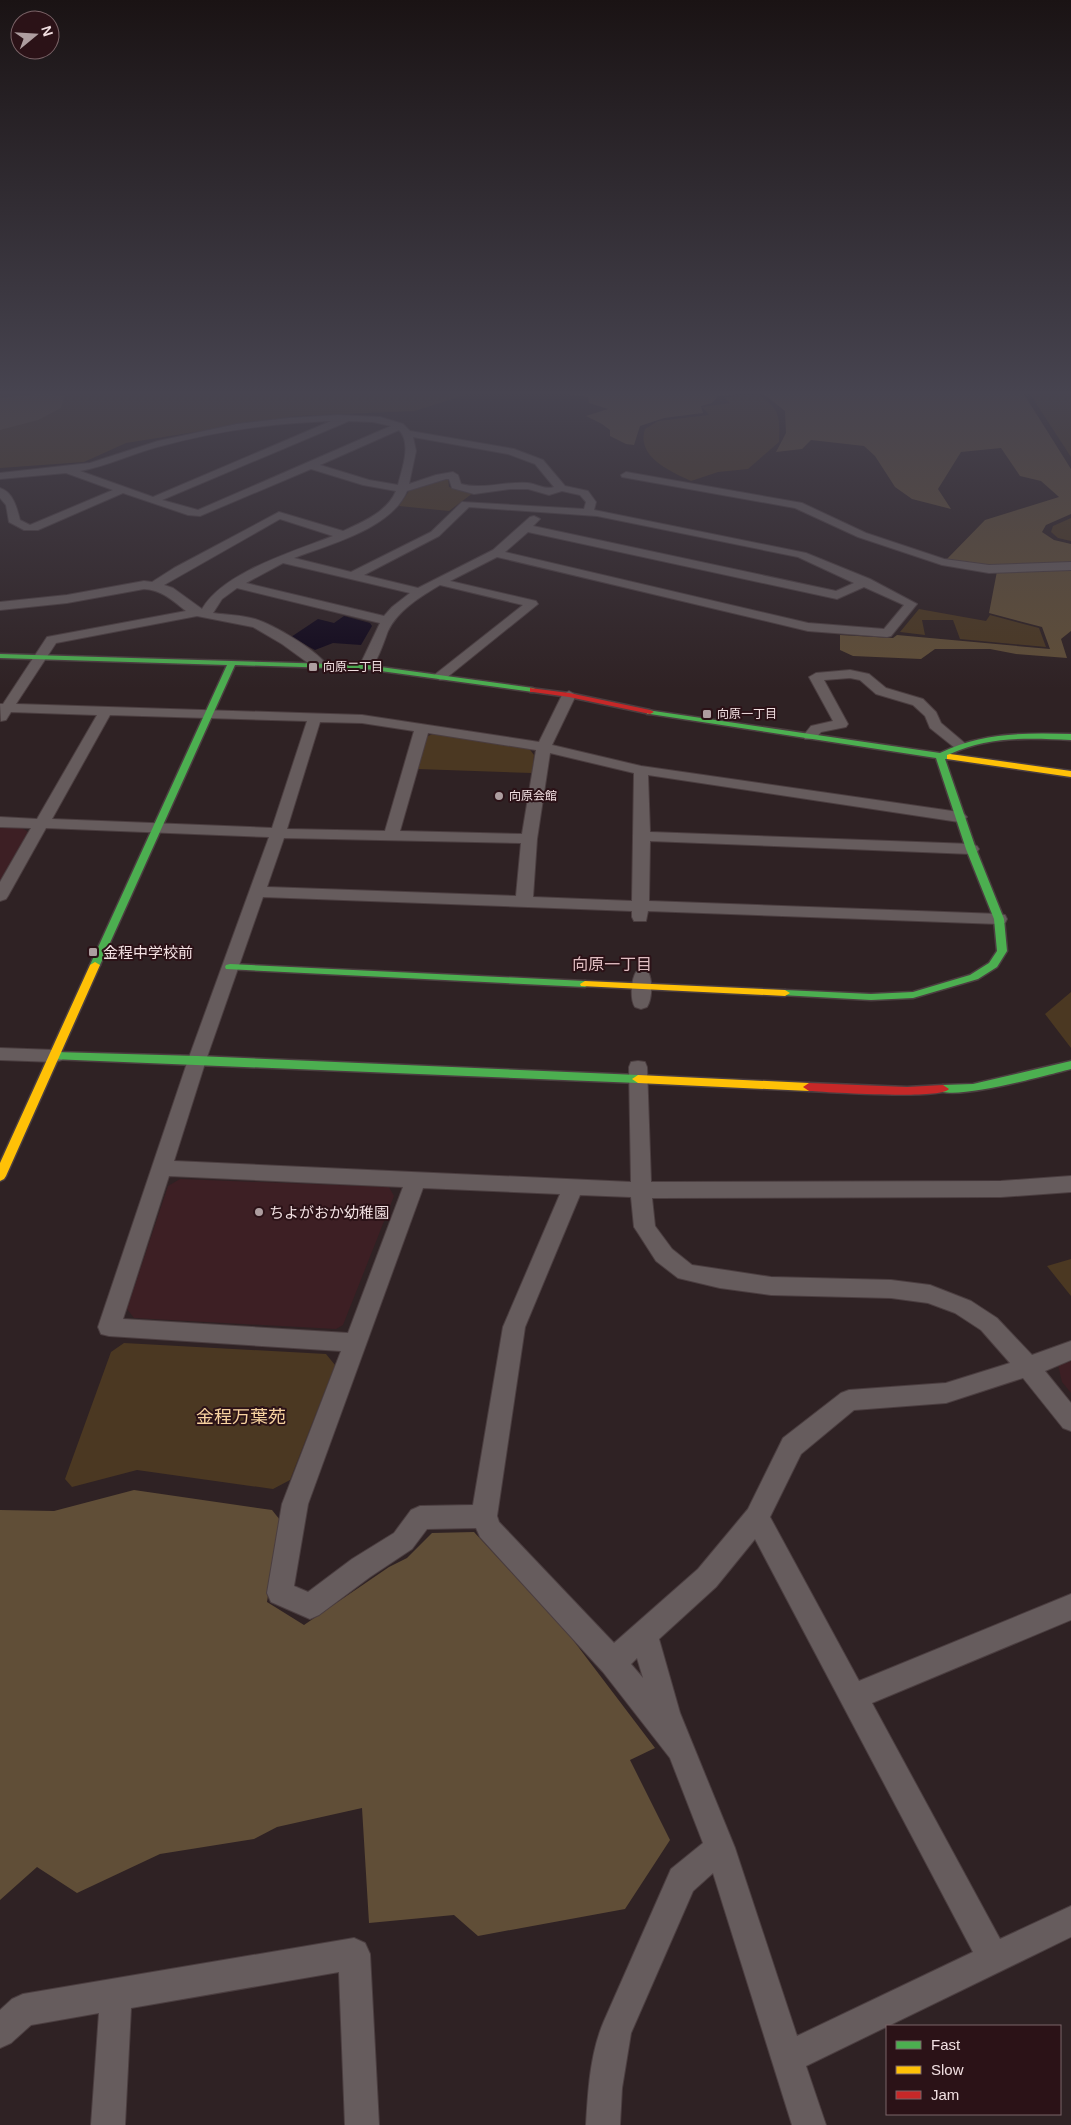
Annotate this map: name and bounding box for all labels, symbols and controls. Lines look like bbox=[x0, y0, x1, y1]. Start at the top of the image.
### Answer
north arrow bbox=[10, 10, 60, 60]
text: N bbox=[38, 24, 57, 38]
place label: 向原二丁目 bbox=[323, 660, 383, 674]
marker: 向原二丁目 bbox=[307, 661, 319, 673]
place label: 向原一丁目 bbox=[717, 707, 777, 721]
marker: 向原一丁目 bbox=[701, 708, 713, 720]
place label: 向原会館 bbox=[509, 789, 557, 803]
marker: 向原会館 bbox=[493, 790, 505, 802]
place label: 金程中学校前 bbox=[103, 944, 193, 961]
marker: 金程中学校前 bbox=[87, 946, 99, 958]
district label: 向原一丁目 bbox=[572, 956, 652, 973]
place label: ちよがおか幼稚園 bbox=[269, 1204, 389, 1221]
marker: ちよがおか幼稚園 bbox=[253, 1206, 265, 1218]
park label: 金程万葉苑 bbox=[196, 1407, 286, 1427]
legend bbox=[886, 2025, 1061, 2115]
text: Fast bbox=[931, 2036, 961, 2053]
text: Slow bbox=[931, 2061, 964, 2078]
text: Jam bbox=[931, 2086, 959, 2103]

